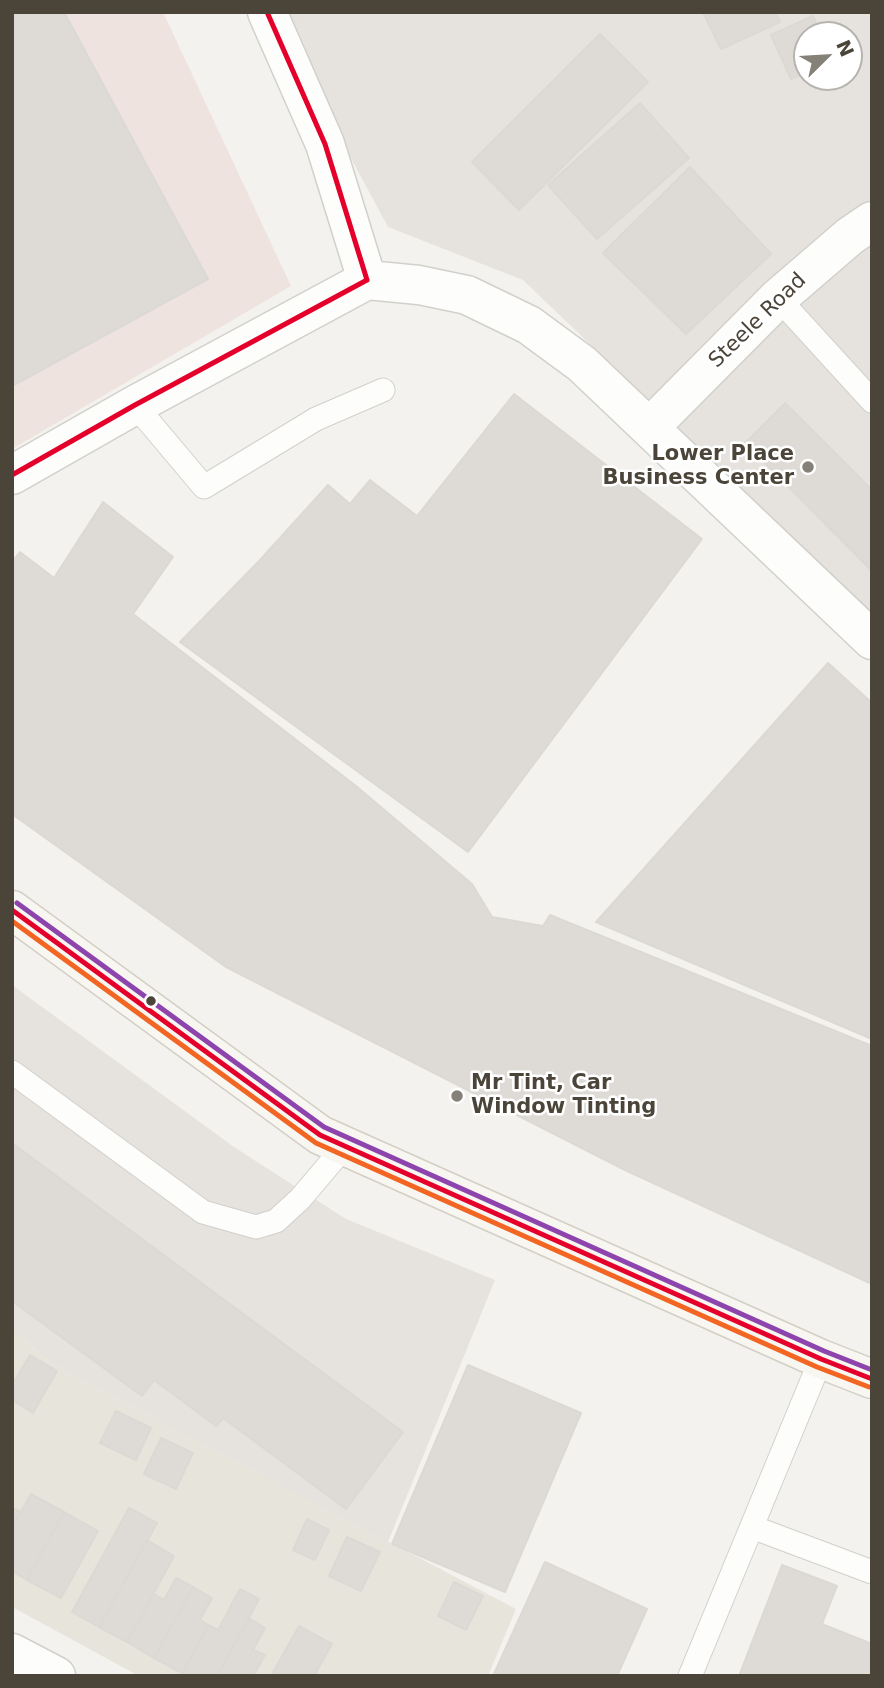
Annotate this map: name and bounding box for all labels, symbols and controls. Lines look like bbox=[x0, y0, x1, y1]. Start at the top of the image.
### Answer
north arrow bbox=[793, 21, 863, 91]
text: N bbox=[832, 37, 859, 60]
street label: Steele Road bbox=[704, 268, 812, 374]
place label: Lower Place Business Center bbox=[603, 442, 794, 492]
marker: Lower Place Business Center bbox=[800, 459, 816, 475]
unlabelled marker bbox=[144, 994, 158, 1008]
place label: Mr Tint, Car Window Tinting bbox=[471, 1071, 656, 1121]
marker: Mr Tint, Car Window Tinting bbox=[449, 1088, 465, 1104]

